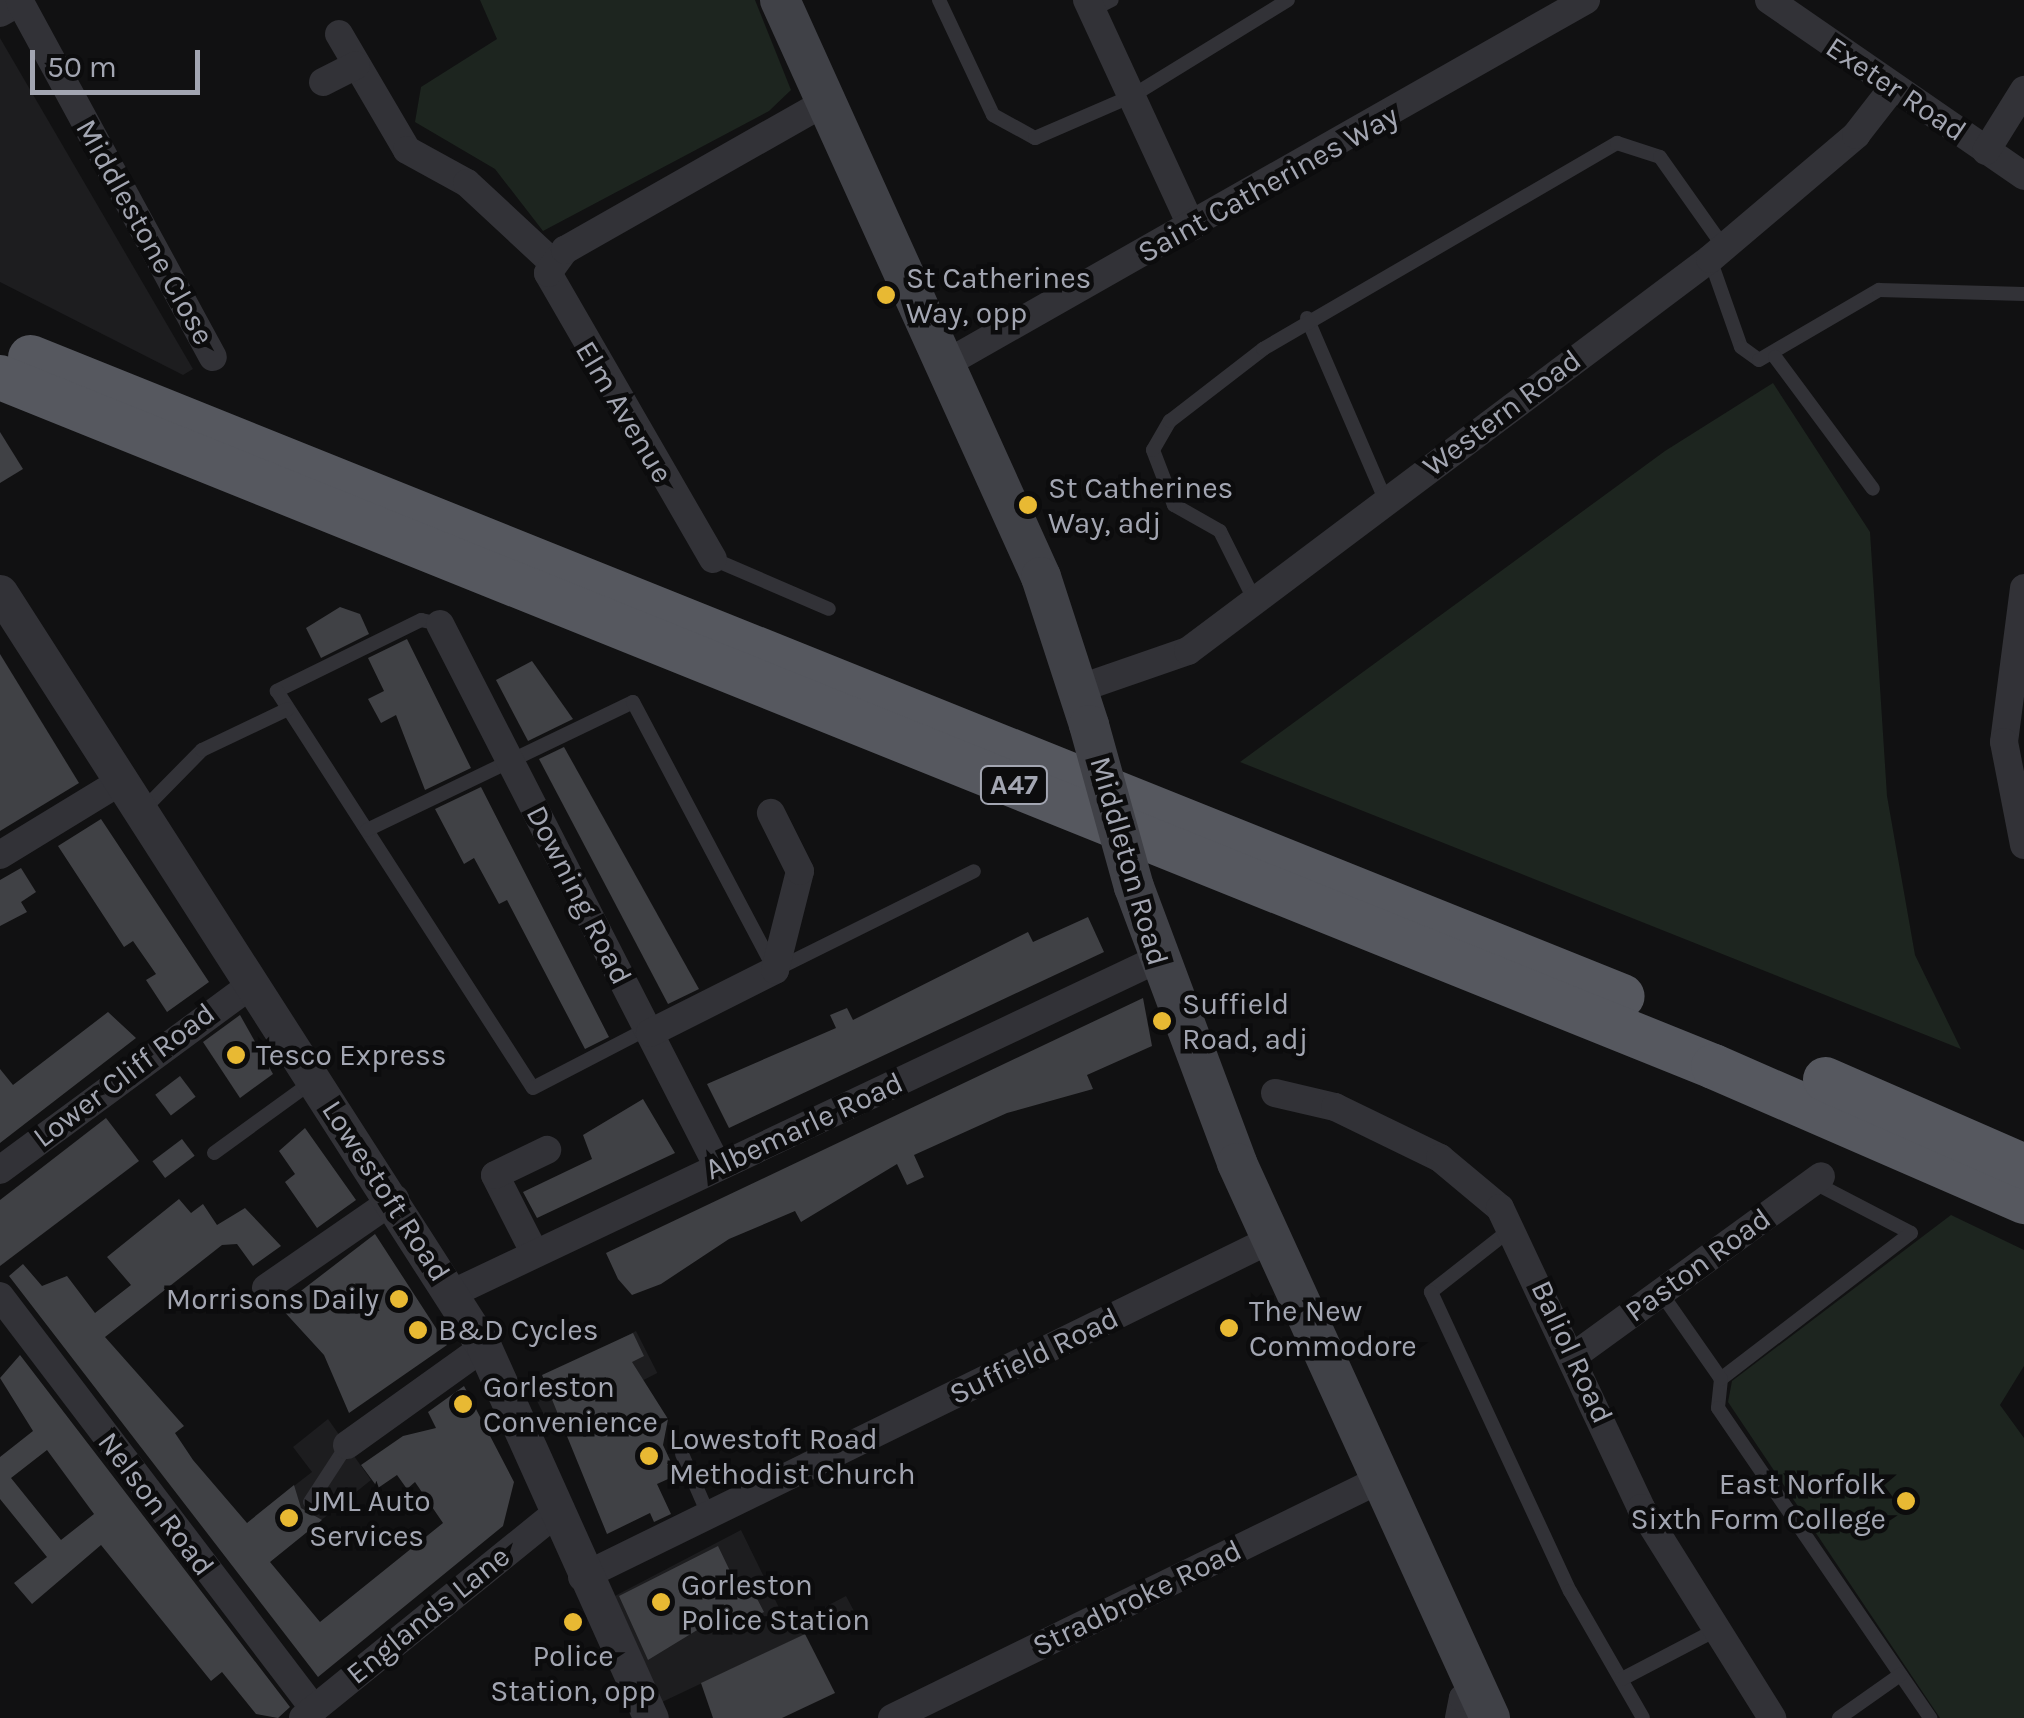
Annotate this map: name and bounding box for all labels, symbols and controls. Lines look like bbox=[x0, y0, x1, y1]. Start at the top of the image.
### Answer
street label: Exeter Road bbox=[1819, 29, 1973, 149]
scale bar bbox=[35, 30, 205, 92]
text: 50 m bbox=[47, 49, 117, 85]
street label: Saint Catherines Way bbox=[1131, 97, 1405, 271]
street label: Middlestone Close bbox=[68, 113, 222, 351]
place label: St Catherines Way, opp bbox=[906, 260, 1091, 330]
marker: St Catherines Way, opp bbox=[875, 284, 897, 306]
street label: Elm Avenue bbox=[568, 335, 680, 489]
street label: Western Road bbox=[1416, 342, 1588, 484]
place label: St Catherines Way, adj bbox=[1048, 470, 1233, 540]
marker: St Catherines Way, adj bbox=[1017, 494, 1039, 516]
street label: Middleton Road bbox=[1082, 752, 1176, 970]
road number: A47 bbox=[979, 762, 1049, 808]
street label: Downing Road bbox=[518, 799, 640, 991]
place label: Suffield Road, adj bbox=[1182, 986, 1308, 1056]
street label: Lower Cliff Road bbox=[26, 995, 222, 1155]
marker: Suffield Road, adj bbox=[1151, 1010, 1173, 1032]
place label: Tesco Express bbox=[256, 1037, 446, 1073]
marker: Tesco Express bbox=[225, 1044, 247, 1066]
street label: Albemarle Road bbox=[699, 1064, 909, 1188]
street label: Lowestoft Road bbox=[314, 1094, 458, 1288]
street label: Paston Road bbox=[1618, 1200, 1778, 1330]
street label: Baliol Road bbox=[1523, 1275, 1621, 1429]
place label: Morrisons Daily bbox=[166, 1281, 379, 1317]
marker: Morrisons Daily bbox=[388, 1288, 410, 1310]
place label: The New Commodore bbox=[1249, 1293, 1417, 1364]
street label: Suffield Road bbox=[944, 1300, 1124, 1412]
place label: B&D Cycles bbox=[438, 1312, 598, 1348]
marker: The New Commodore bbox=[1218, 1317, 1240, 1339]
marker: B&D Cycles bbox=[407, 1319, 429, 1341]
place label: Gorleston Convenience bbox=[483, 1369, 658, 1440]
marker: Gorleston Convenience bbox=[452, 1393, 474, 1415]
place label: Lowestoft Road Methodist Church bbox=[669, 1421, 916, 1492]
street label: Nelson Road bbox=[90, 1425, 222, 1583]
marker: Lowestoft Road Methodist Church bbox=[638, 1445, 660, 1467]
place label: East Norfolk Sixth Form College bbox=[1630, 1466, 1886, 1536]
place label: JML Auto Services bbox=[309, 1483, 431, 1554]
marker: East Norfolk Sixth Form College bbox=[1895, 1490, 1917, 1512]
marker: JML Auto Services bbox=[278, 1507, 300, 1529]
street label: Stradbroke Road bbox=[1027, 1532, 1247, 1664]
street label: Englands Lane bbox=[339, 1538, 517, 1692]
place label: Gorleston Police Station bbox=[681, 1567, 870, 1638]
marker: Gorleston Police Station bbox=[650, 1591, 672, 1613]
marker: Police Station, opp bbox=[562, 1611, 584, 1633]
place label: Police Station, opp bbox=[490, 1638, 656, 1708]

